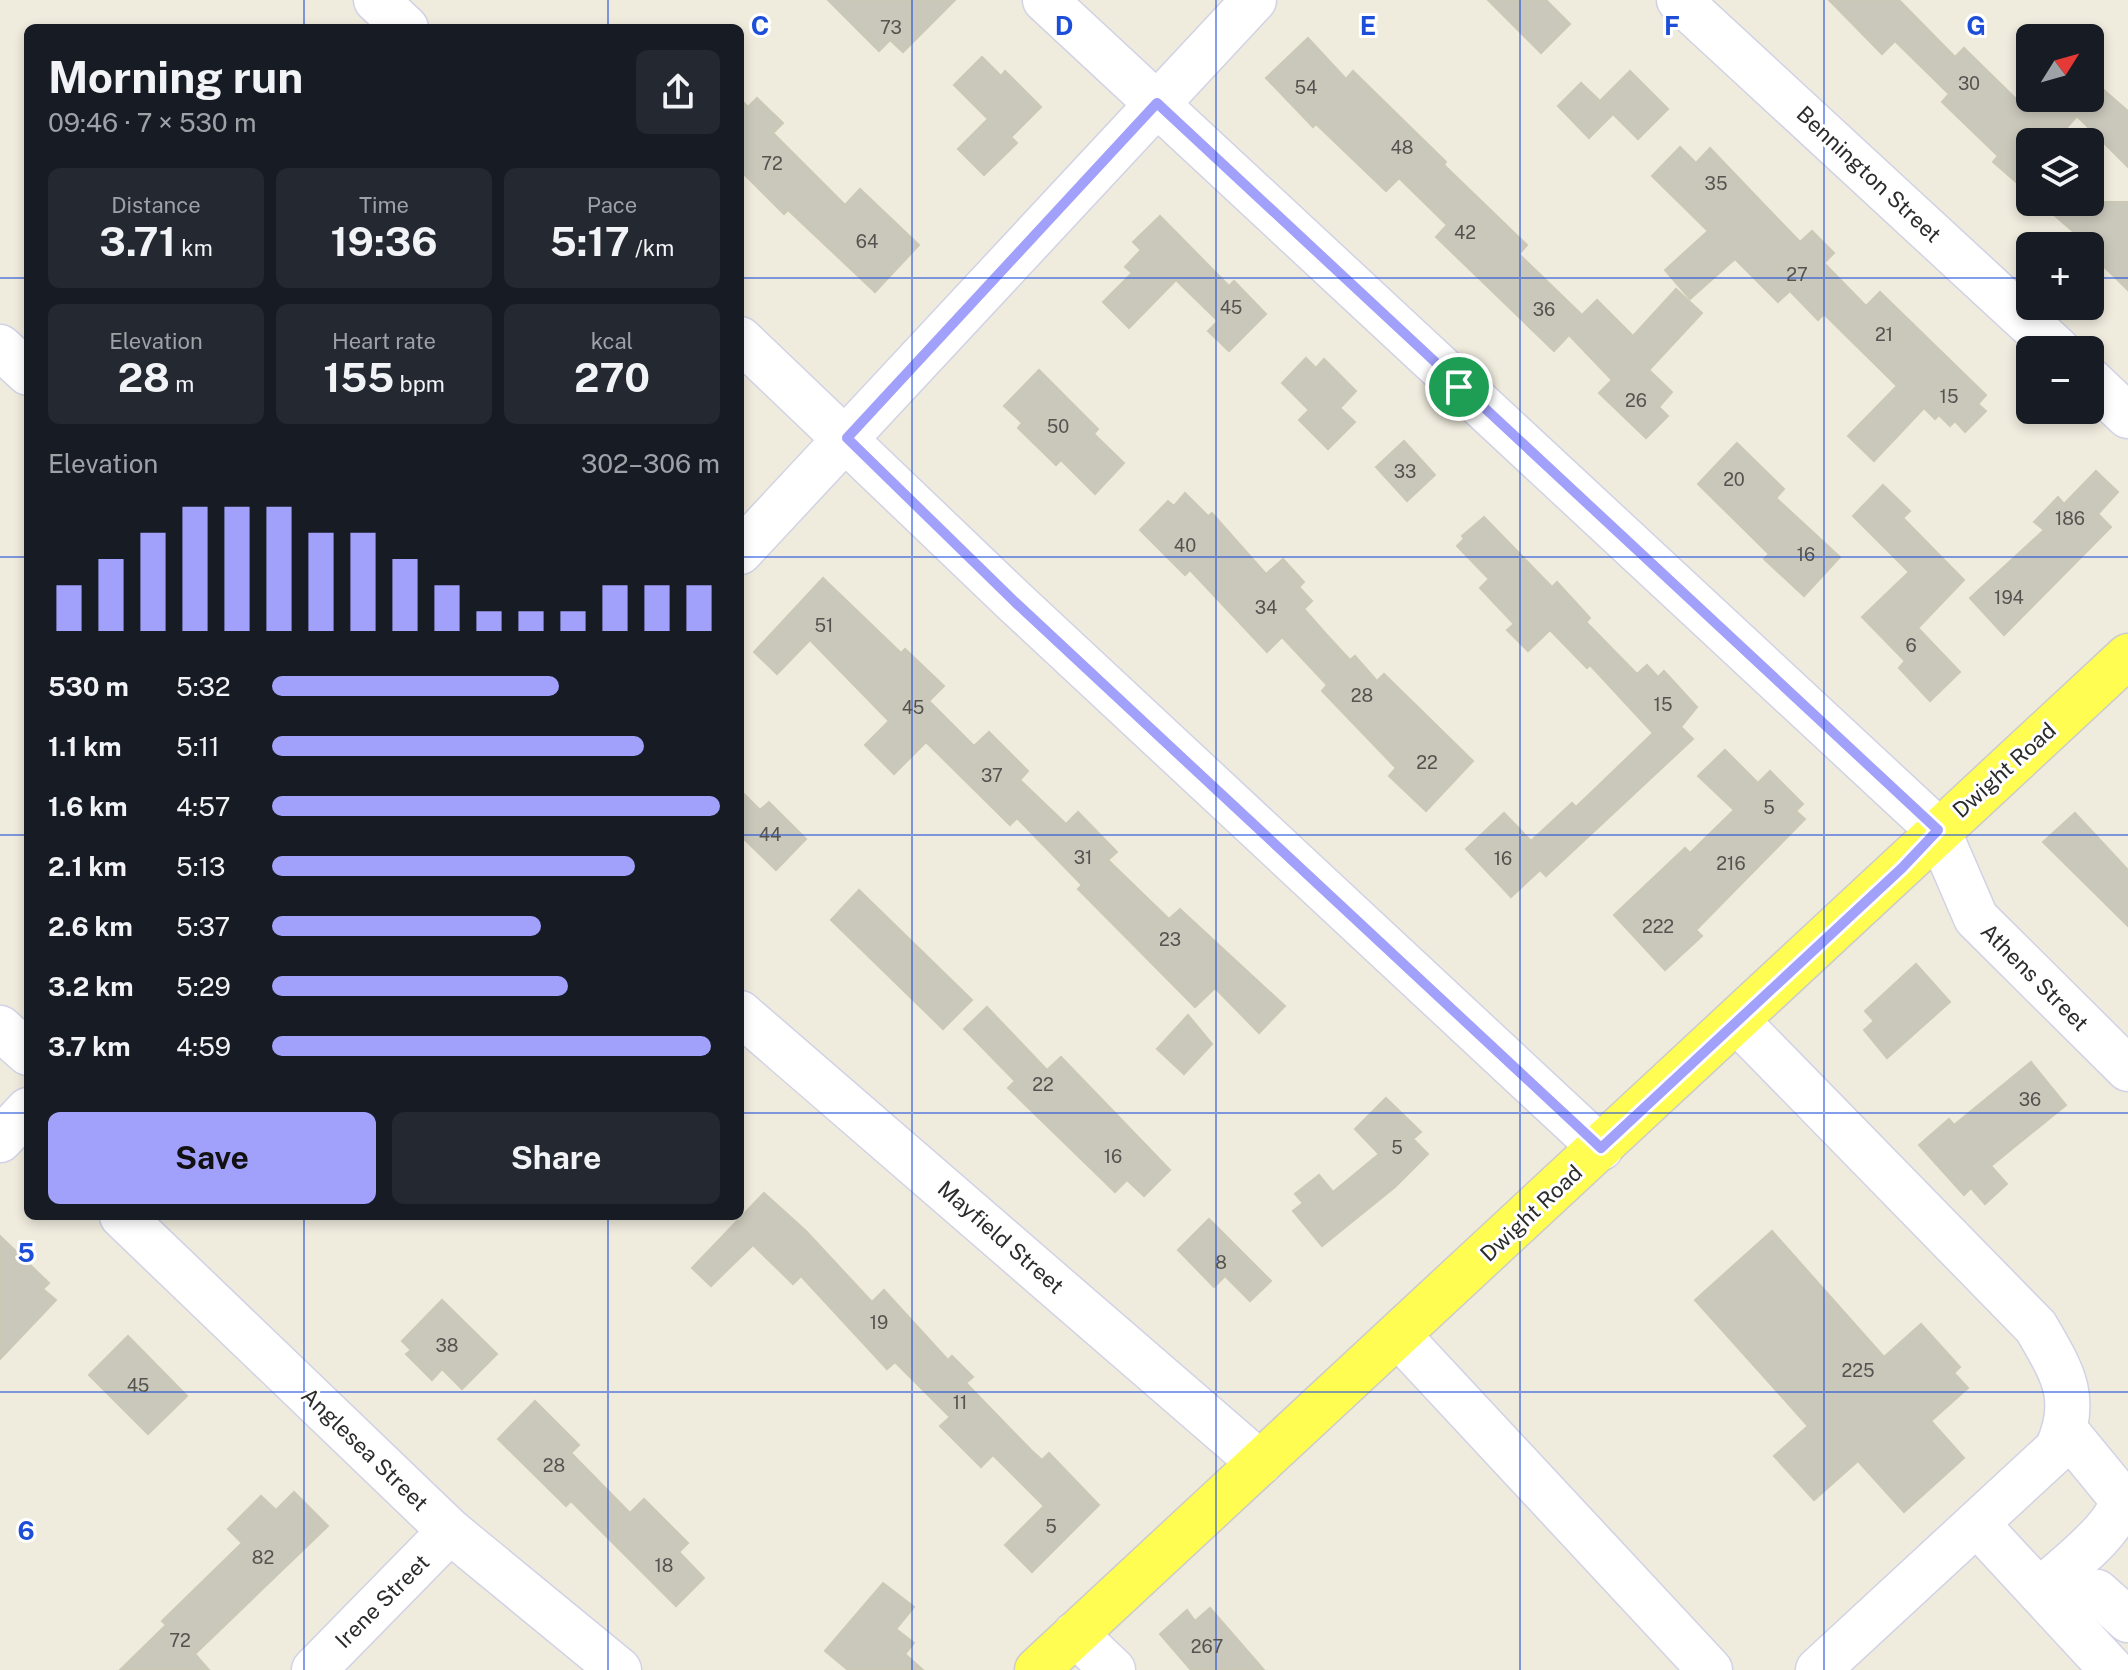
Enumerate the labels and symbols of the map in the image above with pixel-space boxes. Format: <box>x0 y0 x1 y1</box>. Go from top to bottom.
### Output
text: C <box>751 10 769 41</box>
text: D <box>1055 10 1073 41</box>
text: E <box>1360 10 1376 41</box>
text: F <box>1664 10 1680 41</box>
text: G <box>1966 10 1986 41</box>
house number: 73 <box>880 17 902 38</box>
north arrow <box>2016 24 2104 112</box>
house number: 30 <box>1958 73 1980 94</box>
house number: 54 <box>1295 77 1317 98</box>
street label: Bennington Street <box>1791 100 1947 248</box>
house number: 48 <box>1391 137 1413 158</box>
house number: 72 <box>761 153 783 174</box>
house number: 35 <box>1705 173 1727 194</box>
house number: 42 <box>1454 222 1476 243</box>
house number: 64 <box>856 231 878 252</box>
house number: 27 <box>1786 264 1808 285</box>
house number: 45 <box>1220 297 1242 318</box>
house number: 36 <box>1533 299 1555 320</box>
house number: 21 <box>1875 324 1893 345</box>
pin <box>1425 353 1493 421</box>
house number: 15 <box>1940 386 1958 407</box>
house number: 26 <box>1625 390 1647 411</box>
house number: 50 <box>1047 416 1069 437</box>
house number: 33 <box>1394 461 1416 482</box>
house number: 20 <box>1723 469 1745 490</box>
house number: 186 <box>2055 508 2085 529</box>
house number: 40 <box>1174 535 1196 556</box>
house number: 16 <box>1797 544 1815 565</box>
house number: 194 <box>1994 587 2024 608</box>
house number: 34 <box>1255 597 1277 618</box>
house number: 51 <box>815 615 833 636</box>
house number: 6 <box>1905 635 1917 656</box>
house number: 28 <box>1351 685 1373 706</box>
house number: 15 <box>1654 694 1672 715</box>
house number: 45 <box>902 697 924 718</box>
street label: Dwight Road <box>1947 717 2061 823</box>
house number: 22 <box>1416 752 1438 773</box>
house number: 37 <box>981 765 1003 786</box>
house number: 5 <box>1763 797 1775 818</box>
house number: 44 <box>759 824 781 845</box>
house number: 31 <box>1074 847 1092 868</box>
house number: 16 <box>1494 848 1512 869</box>
house number: 216 <box>1716 853 1746 874</box>
house number: 222 <box>1642 916 1674 937</box>
street label: Athens Street <box>1976 918 2094 1036</box>
house number: 23 <box>1159 929 1181 950</box>
house number: 22 <box>1032 1074 1054 1095</box>
house number: 36 <box>2019 1089 2041 1110</box>
house number: 5 <box>1391 1137 1403 1158</box>
house number: 16 <box>1104 1146 1122 1167</box>
street label: Dwight Road <box>1475 1159 1587 1267</box>
street label: Mayfield Street <box>933 1175 1069 1299</box>
text: 5 <box>17 1237 35 1268</box>
house number: 8 <box>1215 1252 1227 1273</box>
house number: 19 <box>870 1312 888 1333</box>
house number: 38 <box>436 1335 458 1356</box>
house number: 225 <box>1842 1360 1875 1381</box>
house number: 45 <box>127 1375 149 1396</box>
street label: Anglesea Street <box>296 1382 434 1516</box>
house number: 11 <box>953 1392 967 1413</box>
house number: 28 <box>543 1455 565 1476</box>
text: 6 <box>17 1515 35 1546</box>
house number: 5 <box>1045 1516 1057 1537</box>
house number: 82 <box>252 1547 274 1568</box>
street label: Irene Street <box>330 1549 434 1653</box>
house number: 18 <box>655 1555 673 1576</box>
house number: 72 <box>169 1630 191 1651</box>
house number: 267 <box>1191 1636 1223 1657</box>

